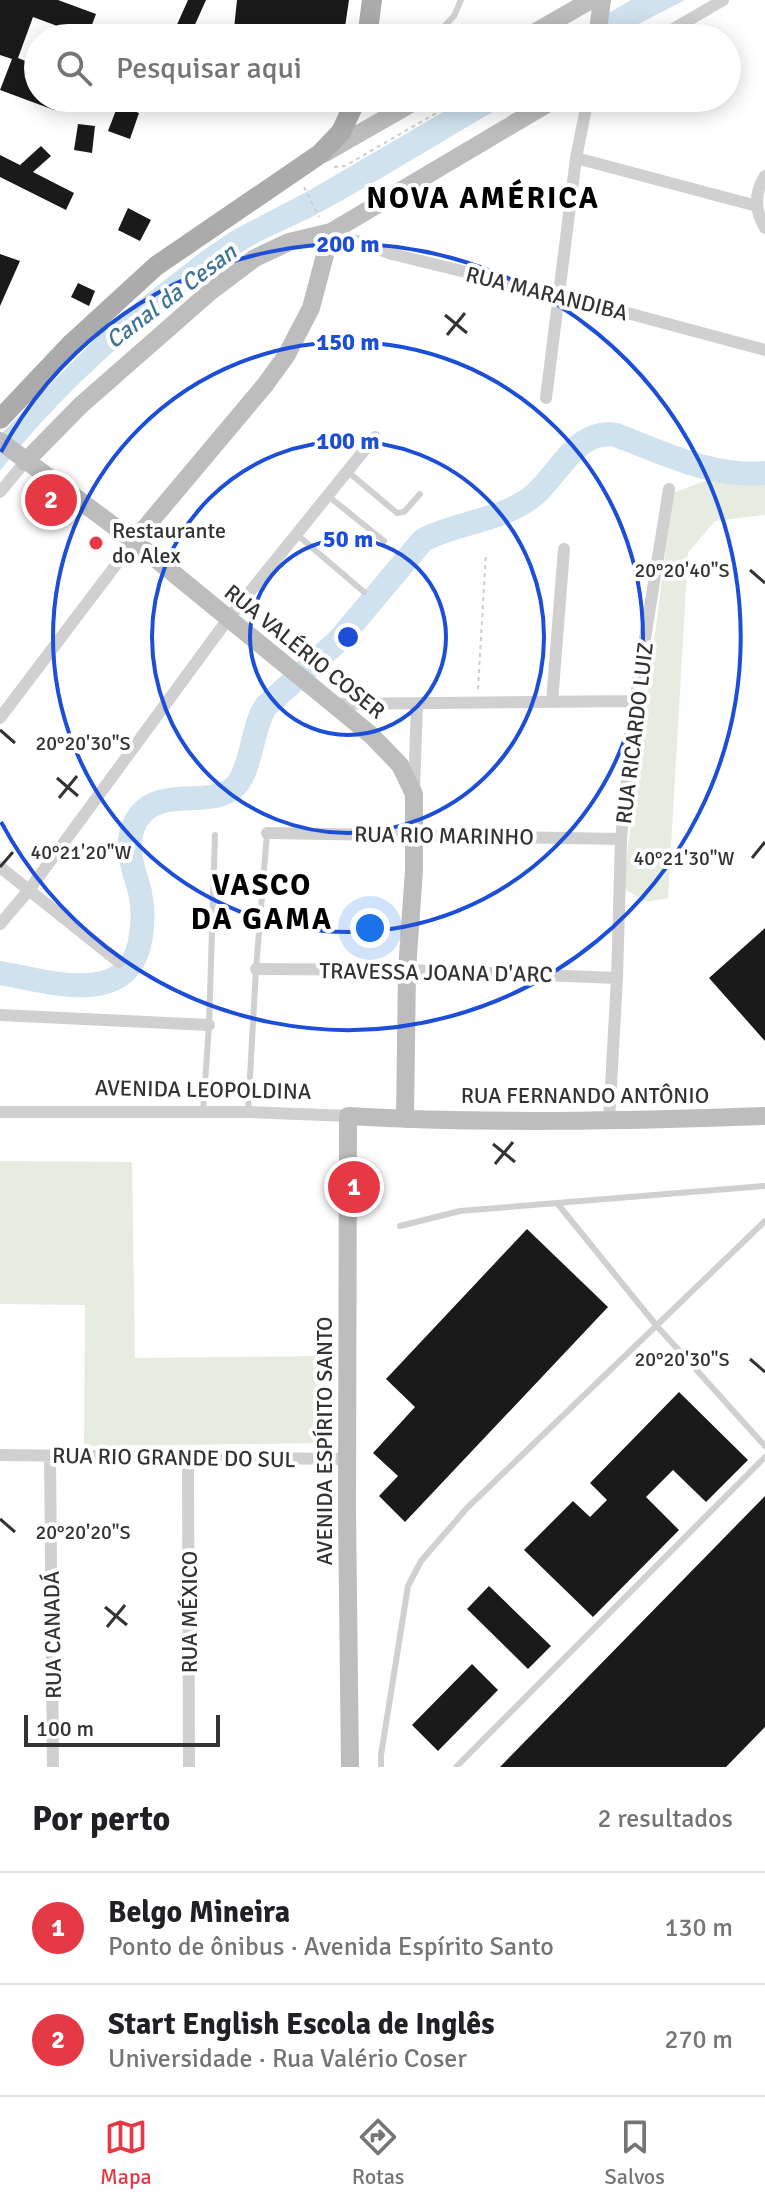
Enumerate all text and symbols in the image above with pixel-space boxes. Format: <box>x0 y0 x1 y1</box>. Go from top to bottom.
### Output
search box <box>24 24 741 112</box>
icon: search <box>52 46 96 90</box>
text: Pesquisar aqui <box>116 50 302 87</box>
district label: NOVA AMÉRICA <box>366 179 600 217</box>
text: 200 m <box>316 229 380 259</box>
water label: Canal da Cesan <box>100 236 243 355</box>
street label: RUA MARANDIBA <box>463 260 631 327</box>
text: 150 m <box>316 327 380 357</box>
text: 100 m <box>316 426 380 456</box>
pin: 2 <box>25 470 77 530</box>
place label: Restaurante do Alex <box>112 517 226 569</box>
text: 50 m <box>323 524 373 554</box>
marker: Restaurante do Alex <box>87 534 105 552</box>
text: 20°20'40"S <box>634 558 730 583</box>
street label: RUA VALÉRIO COSER <box>219 578 390 724</box>
centre of rings <box>334 623 362 651</box>
street label: RUA RICARDO LUIZ <box>610 641 659 826</box>
text: 20°20'30"S <box>35 731 131 756</box>
street label: RUA RIO MARINHO <box>354 820 534 851</box>
text: 40°21'20"W <box>30 840 132 865</box>
text: 40°21'30"W <box>633 846 735 871</box>
district label: VASCO DA GAMA <box>191 867 333 938</box>
your location <box>350 908 390 948</box>
street label: TRAVESSA JOANA D'ARC <box>319 957 553 988</box>
street label: AVENIDA LEOPOLDINA <box>95 1074 312 1105</box>
street label: RUA FERNANDO ANTÔNIO <box>461 1082 709 1109</box>
pin: 1 <box>328 1157 380 1217</box>
street label: AVENIDA ESPÍRITO SANTO <box>311 1316 338 1566</box>
text: 20°20'30"S <box>634 1347 730 1372</box>
street label: RUA RIO GRANDE DO SUL <box>52 1442 296 1473</box>
text: 20°20'20"S <box>35 1520 131 1545</box>
street label: RUA MÉXICO <box>176 1551 203 1673</box>
street label: RUA CANADÁ <box>38 1570 67 1699</box>
scale bar <box>24 1711 220 1747</box>
text: 100 m <box>36 1715 94 1742</box>
text: Por perto <box>32 1798 170 1840</box>
text: 2 resultados <box>597 1803 733 1835</box>
text: Belgo Mineira <box>108 1894 290 1931</box>
text: 1 <box>51 1912 65 1944</box>
text: 130 m <box>664 1912 733 1944</box>
text: Ponto de ônibus · Avenida Espírito Santo <box>108 1931 554 1963</box>
text: Start English Escola de Inglês <box>108 2006 495 2043</box>
text: 2 <box>51 2024 65 2056</box>
text: 270 m <box>664 2024 733 2056</box>
text: Universidade · Rua Valério Coser <box>108 2043 467 2075</box>
tab: Mapa <box>100 2115 152 2190</box>
tab: Rotas <box>352 2115 404 2190</box>
tab: Salvos <box>605 2115 665 2190</box>

